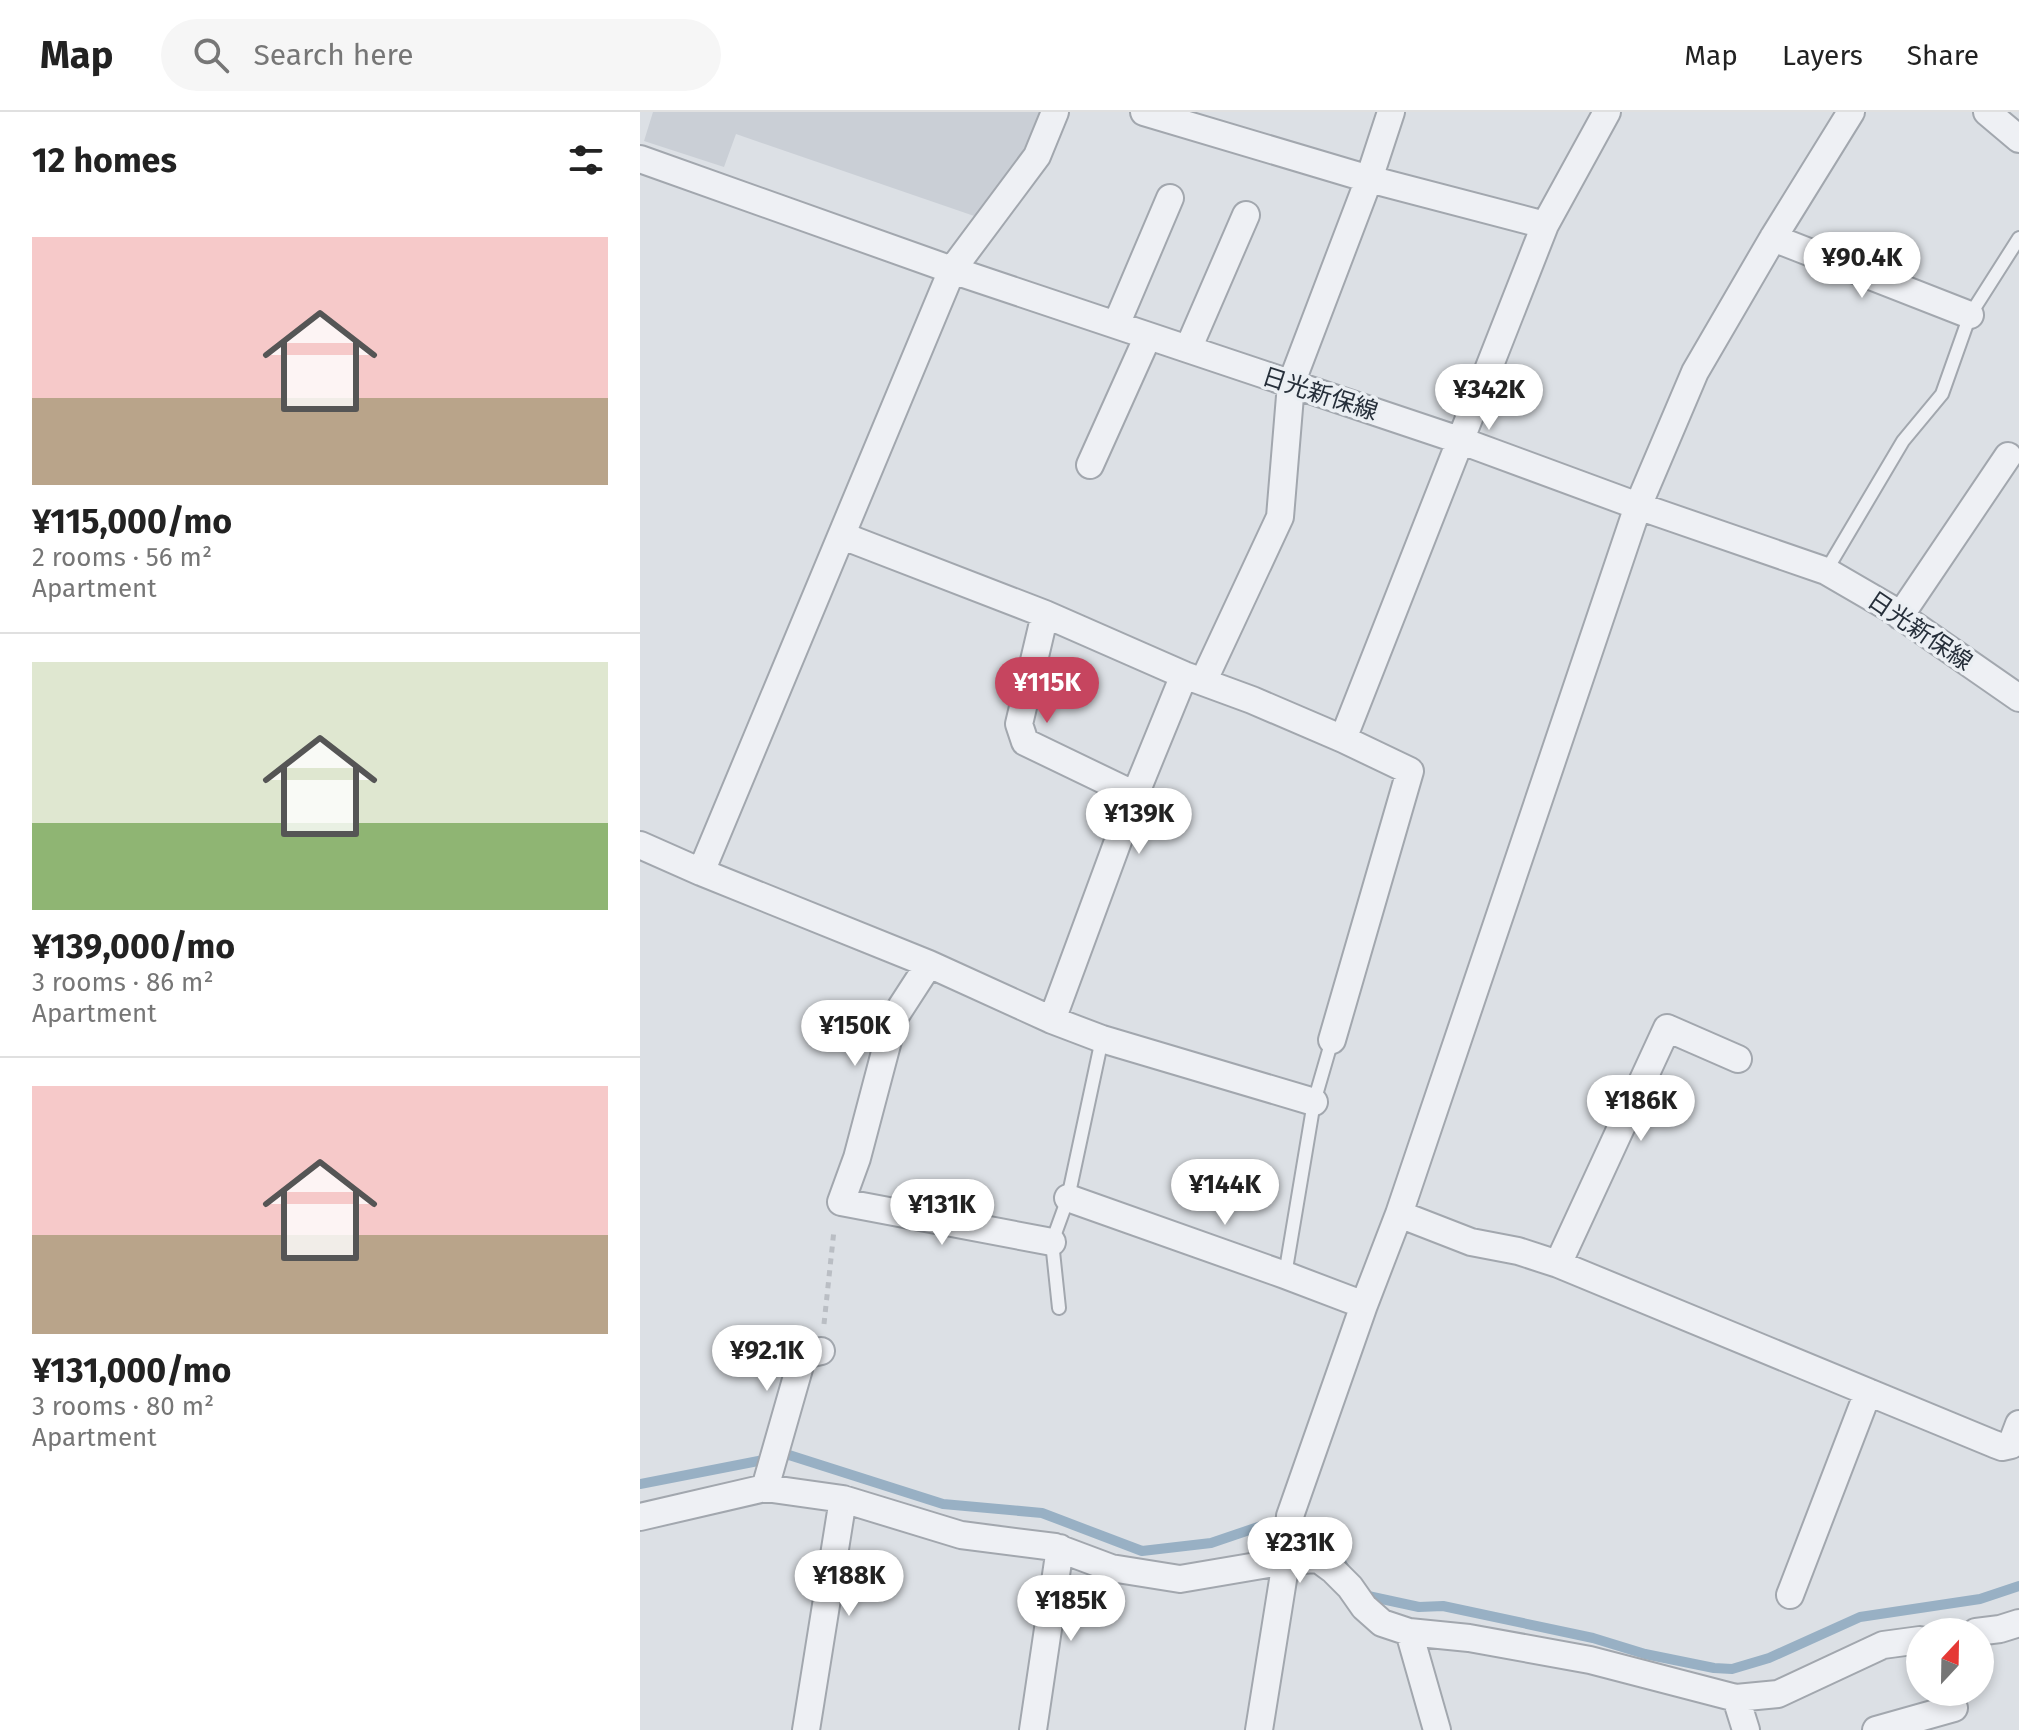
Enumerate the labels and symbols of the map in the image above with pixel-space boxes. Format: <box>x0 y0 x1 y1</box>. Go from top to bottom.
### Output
pin: ¥90.4K <box>1797 232 1927 300</box>
street label: 日光新保線 <box>1259 362 1381 426</box>
pin: ¥342K <box>1433 364 1545 432</box>
street label: 日光新保線 <box>1862 586 1978 676</box>
pin: ¥115K <box>991 657 1103 725</box>
pin: ¥139K <box>1083 788 1195 856</box>
pin: ¥150K <box>799 1000 911 1068</box>
pin: ¥186K <box>1585 1075 1697 1143</box>
pin: ¥144K <box>1169 1159 1281 1227</box>
pin: ¥131K <box>886 1179 998 1247</box>
pin: ¥92.1K <box>702 1325 832 1393</box>
pin: ¥231K <box>1244 1517 1356 1585</box>
pin: ¥188K <box>793 1550 905 1618</box>
pin: ¥185K <box>1015 1575 1127 1643</box>
north arrow <box>1906 1618 1994 1706</box>

